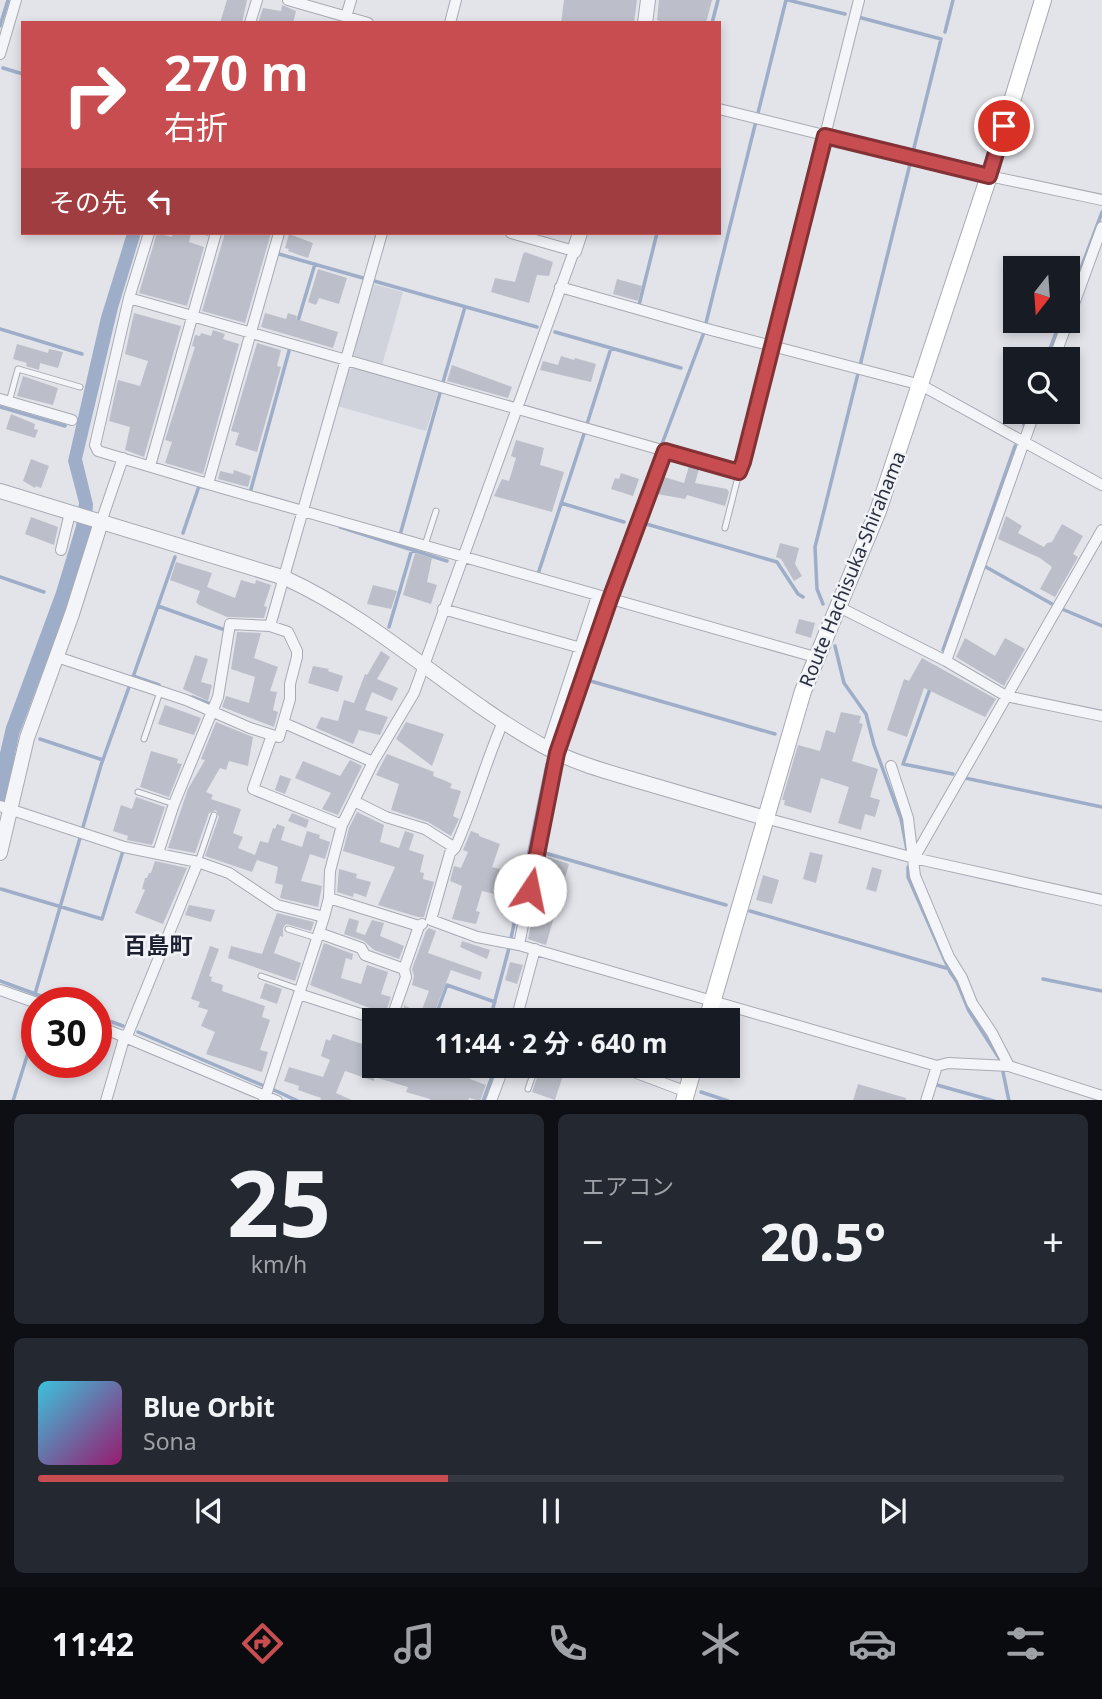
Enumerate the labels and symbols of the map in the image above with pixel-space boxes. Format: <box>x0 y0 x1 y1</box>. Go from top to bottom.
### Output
pin <box>974 96 1034 156</box>
north arrow <box>1003 256 1080 332</box>
street label: Route Hachisuka-Shirahama <box>793 447 911 691</box>
position arrow <box>493 853 567 927</box>
district label: 百島町 <box>124 929 193 961</box>
speed limit sign: 30 <box>21 987 112 1078</box>

